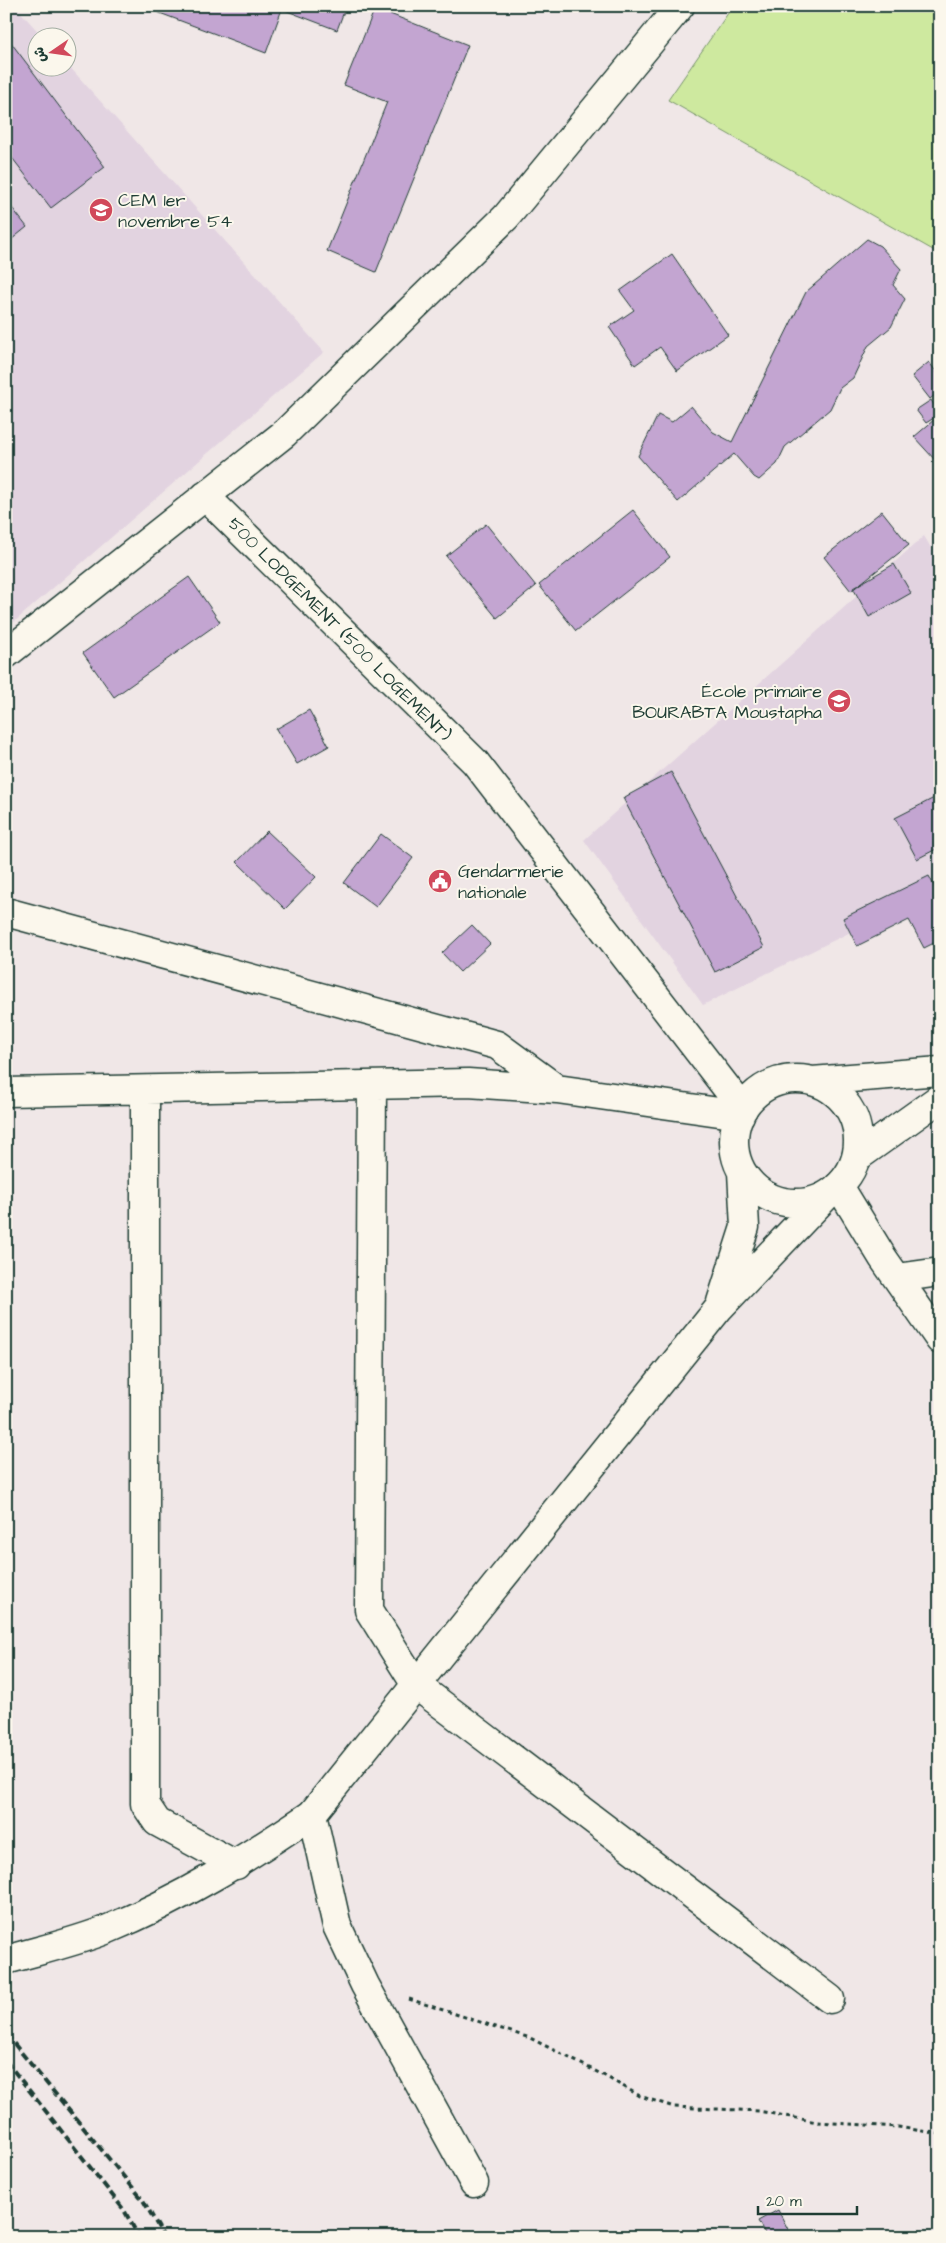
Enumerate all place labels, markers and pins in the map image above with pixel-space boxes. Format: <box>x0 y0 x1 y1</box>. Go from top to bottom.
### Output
place label: CEM 1er novembre 54 <box>118 188 232 234</box>
school or university icon: CEM 1er novembre 54 <box>88 197 114 223</box>
place label: École primaire BOURABTA Moustapha <box>632 679 822 725</box>
school or university icon: École primaire BOURABTA Moustapha <box>826 688 852 714</box>
place label: Gendarmerie nationale <box>458 859 564 905</box>
public building icon: Gendarmerie nationale <box>427 868 453 894</box>

